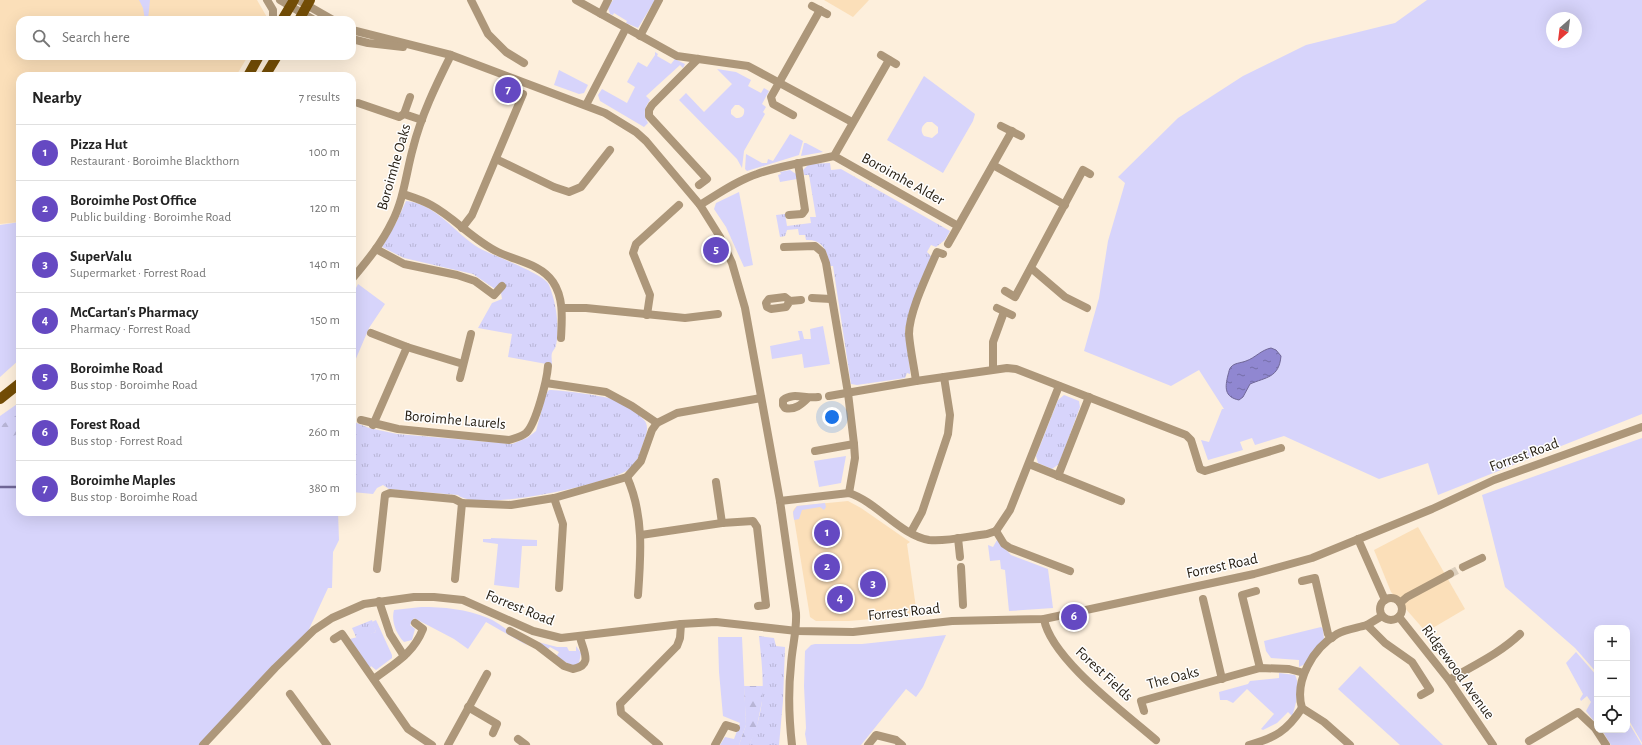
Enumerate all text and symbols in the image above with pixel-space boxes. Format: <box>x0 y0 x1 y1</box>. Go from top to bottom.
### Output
north arrow <box>1546 12 1582 48</box>
search box <box>16 16 356 60</box>
icon: search <box>30 27 52 49</box>
text: Search here <box>62 30 130 45</box>
pin: 7 <box>495 75 521 105</box>
text: Nearby <box>32 89 82 106</box>
text: 7 results <box>299 91 340 104</box>
street label: Boroimhe Oaks <box>375 122 413 212</box>
text: Pizza Hut <box>70 137 128 152</box>
text: 1 <box>43 146 47 159</box>
text: 100 m <box>309 146 340 159</box>
street label: Boroimhe Alder <box>859 150 947 208</box>
text: Restaurant · Boroimhe Blackthorn <box>70 155 240 168</box>
text: Boroimhe Post Office <box>70 193 197 208</box>
text: 2 <box>42 202 48 215</box>
text: 120 m <box>310 202 340 215</box>
text: Public building · Boroimhe Road <box>70 211 231 224</box>
pin: 5 <box>703 235 729 265</box>
text: SuperValu <box>70 249 132 264</box>
text: 3 <box>42 258 48 271</box>
text: 140 m <box>310 258 340 271</box>
text: Supermarket · Forrest Road <box>70 267 206 280</box>
text: McCartan's Pharmacy <box>70 305 198 320</box>
text: 4 <box>42 314 48 327</box>
text: 150 m <box>311 314 340 327</box>
text: Pharmacy · Forrest Road <box>70 323 191 336</box>
text: Boroimhe Road <box>70 361 163 376</box>
text: 5 <box>42 370 48 383</box>
text: 170 m <box>311 370 340 383</box>
text: Bus stop · Boroimhe Road <box>70 379 198 392</box>
your location <box>822 407 842 427</box>
street label: Boroimhe Laurels <box>404 408 506 432</box>
text: Forest Road <box>70 417 140 432</box>
text: 6 <box>42 426 48 439</box>
text: 260 m <box>309 426 340 439</box>
text: Bus stop · Forrest Road <box>70 435 182 448</box>
street label: Forrest Road <box>1487 435 1561 474</box>
text: Boroimhe Maples <box>70 473 175 488</box>
text: 7 <box>42 482 48 495</box>
text: 380 m <box>309 482 340 495</box>
text: Bus stop · Boroimhe Road <box>70 491 198 504</box>
pin: 1 <box>814 518 840 548</box>
street label: Forrest Road <box>1185 551 1259 581</box>
pin: 2 <box>814 552 840 582</box>
pin: 3 <box>860 569 886 599</box>
pin: 4 <box>827 584 853 614</box>
street label: Forrest Road <box>484 587 557 629</box>
street label: Forrest Road <box>867 601 941 623</box>
pin: 6 <box>1061 602 1087 632</box>
street label: Ridgewood Avenue <box>1419 622 1497 722</box>
map controls <box>1594 625 1630 733</box>
button: + <box>1594 625 1630 661</box>
street label: Forest Fields <box>1073 644 1135 704</box>
button: − <box>1594 661 1630 697</box>
street label: The Oaks <box>1145 664 1201 692</box>
button: locate <box>1594 697 1630 733</box>

